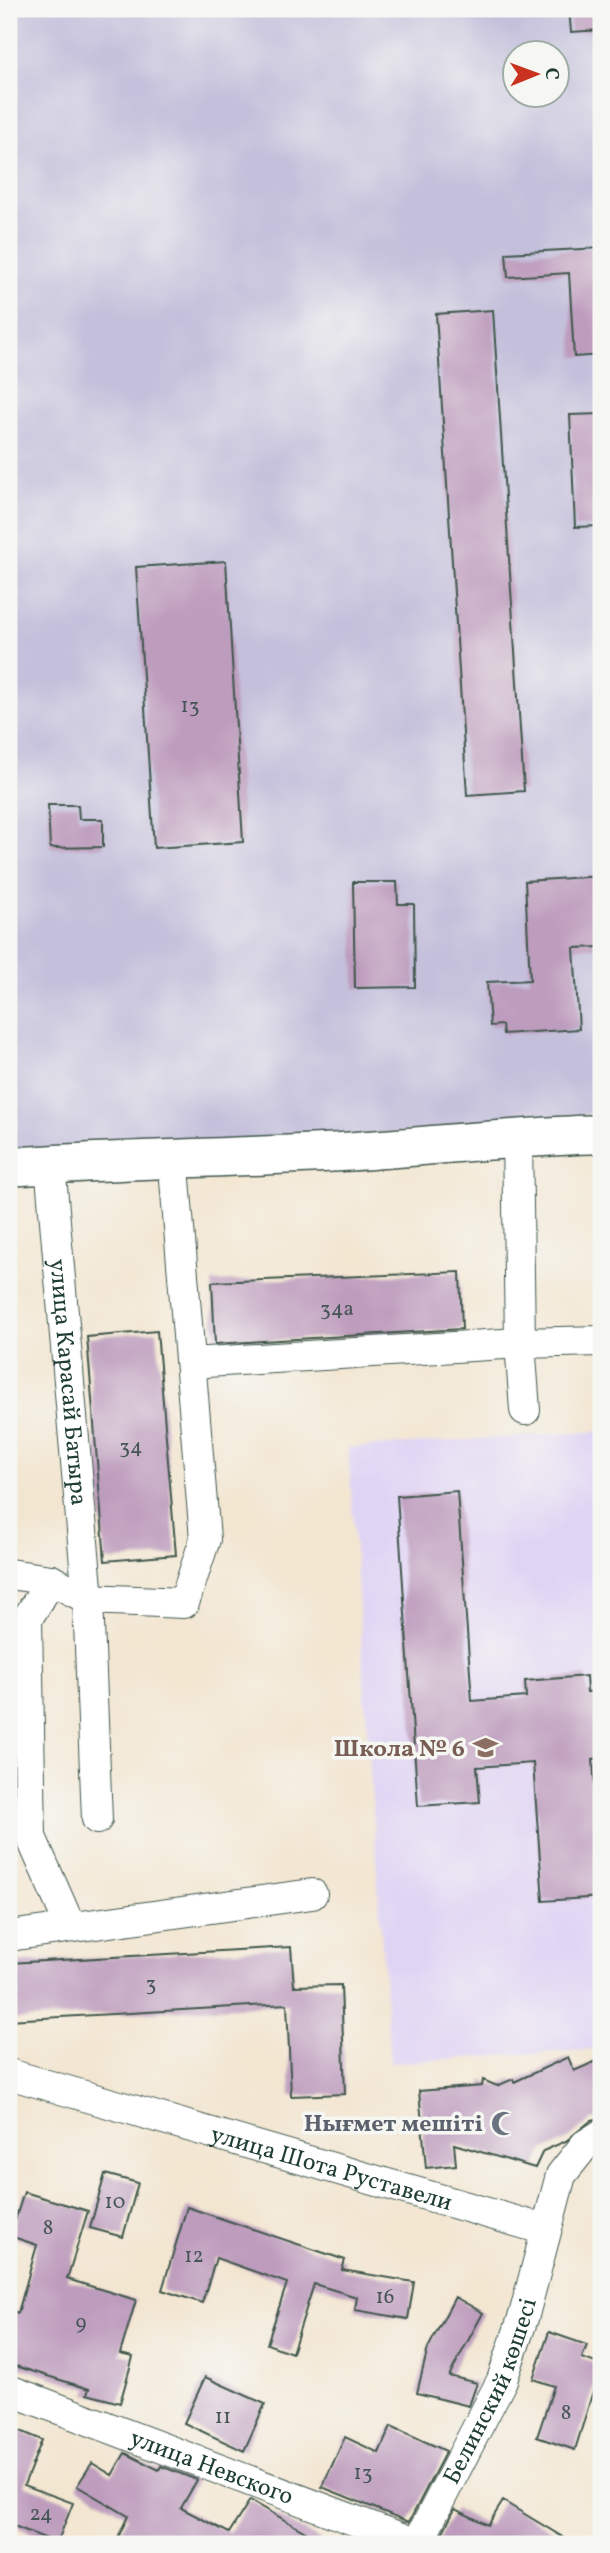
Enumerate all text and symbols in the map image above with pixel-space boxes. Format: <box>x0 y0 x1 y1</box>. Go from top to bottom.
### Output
north arrow <box>502 38 572 108</box>
text: С <box>538 67 564 80</box>
house number: 13 <box>181 692 199 721</box>
street label: улица Карасай Батыра <box>39 1258 95 1507</box>
house number: 34a <box>320 1295 354 1324</box>
house number: 34 <box>119 1433 143 1462</box>
place label: Школа № 6 <box>334 1733 465 1767</box>
school or university icon: Школа № 6 <box>471 1734 499 1762</box>
house number: 3 <box>146 1970 156 1999</box>
place label: Нығмет мешіті <box>304 2108 483 2142</box>
mosque icon: Нығмет мешіті <box>489 2109 517 2137</box>
street label: улица Шота Руставели <box>206 2118 456 2221</box>
house number: 10 <box>105 2188 125 2217</box>
house number: 8 <box>43 2214 53 2243</box>
house number: 12 <box>184 2242 204 2271</box>
house number: 16 <box>376 2283 394 2312</box>
street label: Белинский көшесi <box>436 2295 547 2491</box>
house number: 9 <box>76 2309 87 2338</box>
house number: 8 <box>561 2399 571 2428</box>
house number: 11 <box>215 2403 231 2432</box>
street label: улица Невского <box>125 2422 298 2515</box>
house number: 13 <box>354 2459 372 2488</box>
house number: 24 <box>29 2500 53 2529</box>

